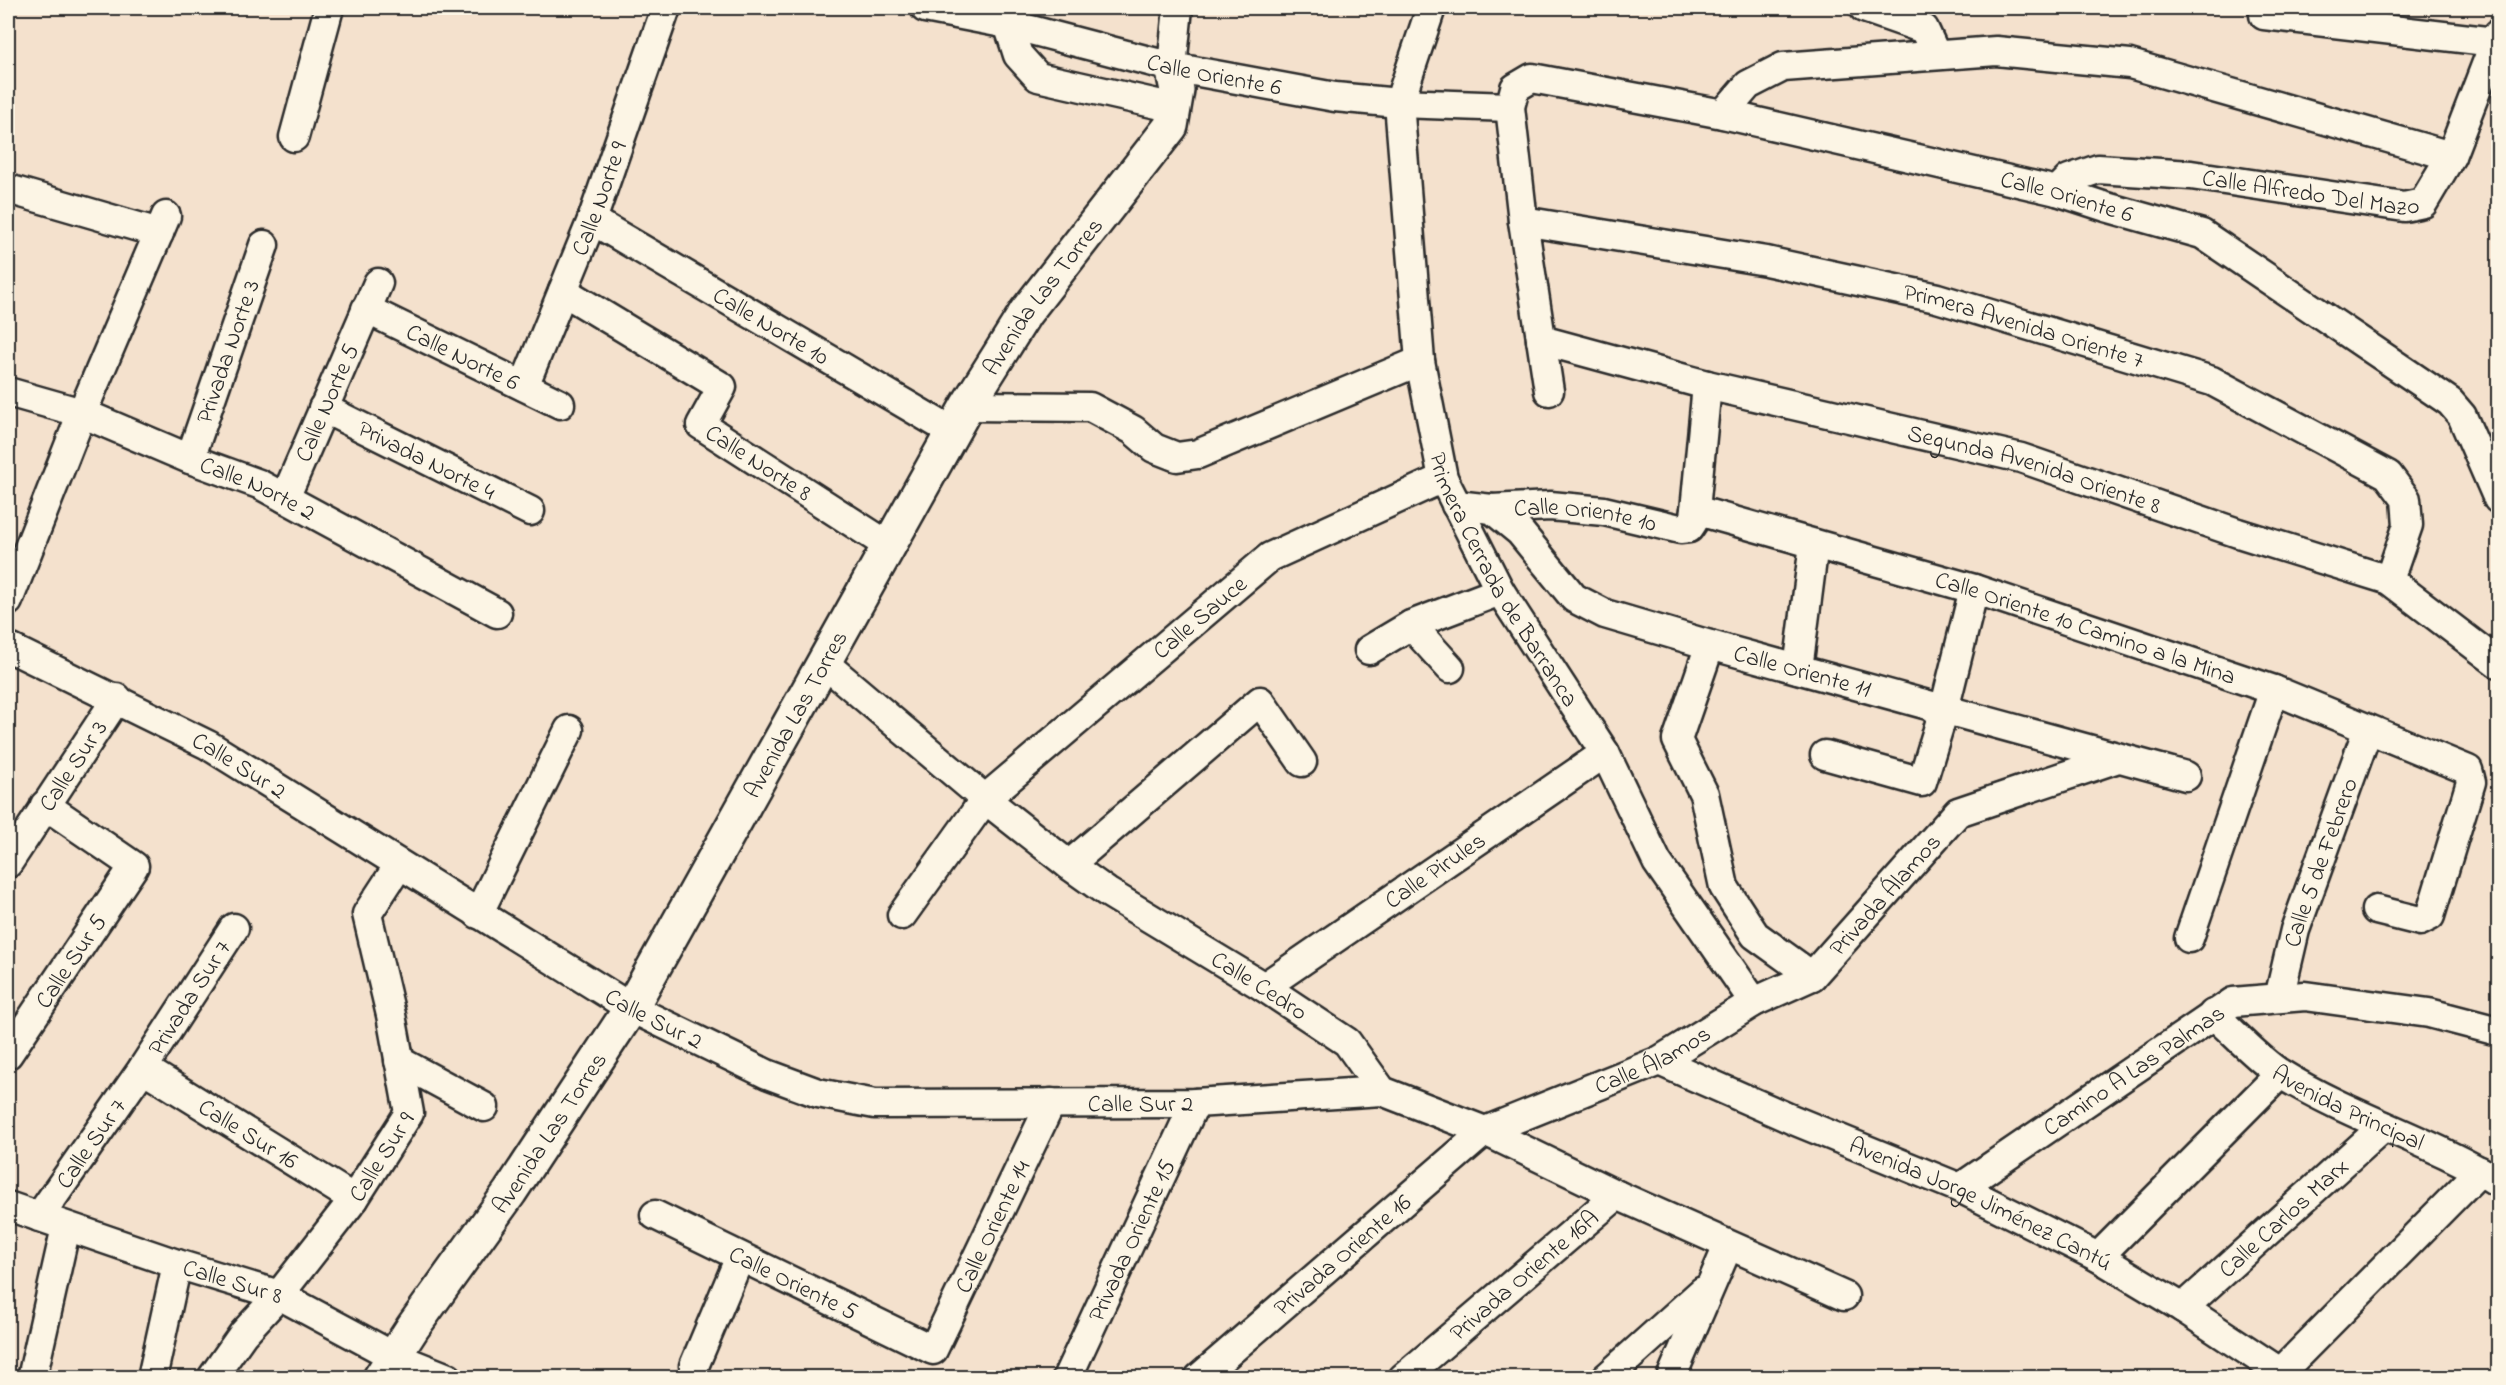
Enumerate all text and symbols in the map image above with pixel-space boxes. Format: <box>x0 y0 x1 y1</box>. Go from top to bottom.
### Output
street label: Calle Oriente 6 <box>1142 46 1285 107</box>
street label: Calle Norte 9 <box>564 137 638 262</box>
street label: Calle Alfredo Del Mazo <box>2200 162 2423 227</box>
street label: Calle Oriente 6 <box>1996 163 2137 234</box>
street label: Avenida Las Torres <box>975 211 1113 383</box>
street label: Privada Norte 3 <box>189 276 271 429</box>
street label: Primera Avenida Oriente 7 <box>1900 276 2148 379</box>
street label: Calle Norte 10 <box>705 280 835 376</box>
street label: Calle Norte 6 <box>399 316 525 402</box>
street label: Calle Norte 5 <box>288 339 370 468</box>
street label: Privada Norte 4 <box>351 413 501 511</box>
street label: Calle Norte 8 <box>697 417 818 512</box>
street label: Segunda Avenida Oriente 8 <box>1904 417 2165 525</box>
street label: Calle Norte 2 <box>194 449 321 531</box>
street label: Primera Cerrada de Barranca <box>1418 450 1586 715</box>
street label: Calle Oriente 10 <box>1513 491 1660 543</box>
street label: Calle Oriente 10 Camino a la Mina <box>1930 564 2240 696</box>
street label: Calle Sauce <box>1146 568 1256 669</box>
street label: Avenida Las Torres <box>736 625 858 805</box>
street label: Calle Oriente 11 <box>1729 637 1875 709</box>
street label: Calle Sur 3 <box>31 714 118 820</box>
street label: Calle Sur 2 <box>185 725 292 810</box>
street label: Calle 5 de Febrero <box>2277 773 2369 951</box>
street label: Calle Pirules <box>1378 825 1494 919</box>
street label: Privada Álamos <box>1822 827 1951 965</box>
street label: Calle Sur 5 <box>28 908 117 1017</box>
street label: Privada Sur 7 <box>141 934 242 1063</box>
street label: Calle Cedro <box>1203 944 1314 1031</box>
street label: Calle Sur 2 <box>597 981 708 1060</box>
street label: Camino A Las Palmas <box>2037 997 2233 1146</box>
street label: Calle Álamos <box>1590 1018 1719 1105</box>
street label: Avenida Las Torres <box>485 1046 617 1222</box>
street label: Avenida Principal <box>2264 1057 2429 1161</box>
street label: Calle Sur 2 <box>1088 1088 1193 1123</box>
street label: Calle Sur 16 <box>190 1091 304 1180</box>
street label: Calle Sur 7 <box>49 1092 137 1197</box>
street label: Calle Sur 9 <box>341 1105 425 1210</box>
street label: Avenida Jorge Jiménez Cantú <box>1843 1129 2118 1282</box>
street label: Calle Carlos Marx <box>2212 1151 2358 1288</box>
street label: Privada Oriente 15 <box>1081 1154 1186 1328</box>
street label: Calle Oriente 14 <box>948 1155 1041 1300</box>
street label: Privada Oriente 16 <box>1267 1187 1421 1326</box>
street label: Privada Oriente 16A <box>1443 1203 1608 1351</box>
street label: Calle Oriente 5 <box>722 1238 863 1331</box>
street label: Calle Sur 8 <box>178 1252 286 1315</box>

